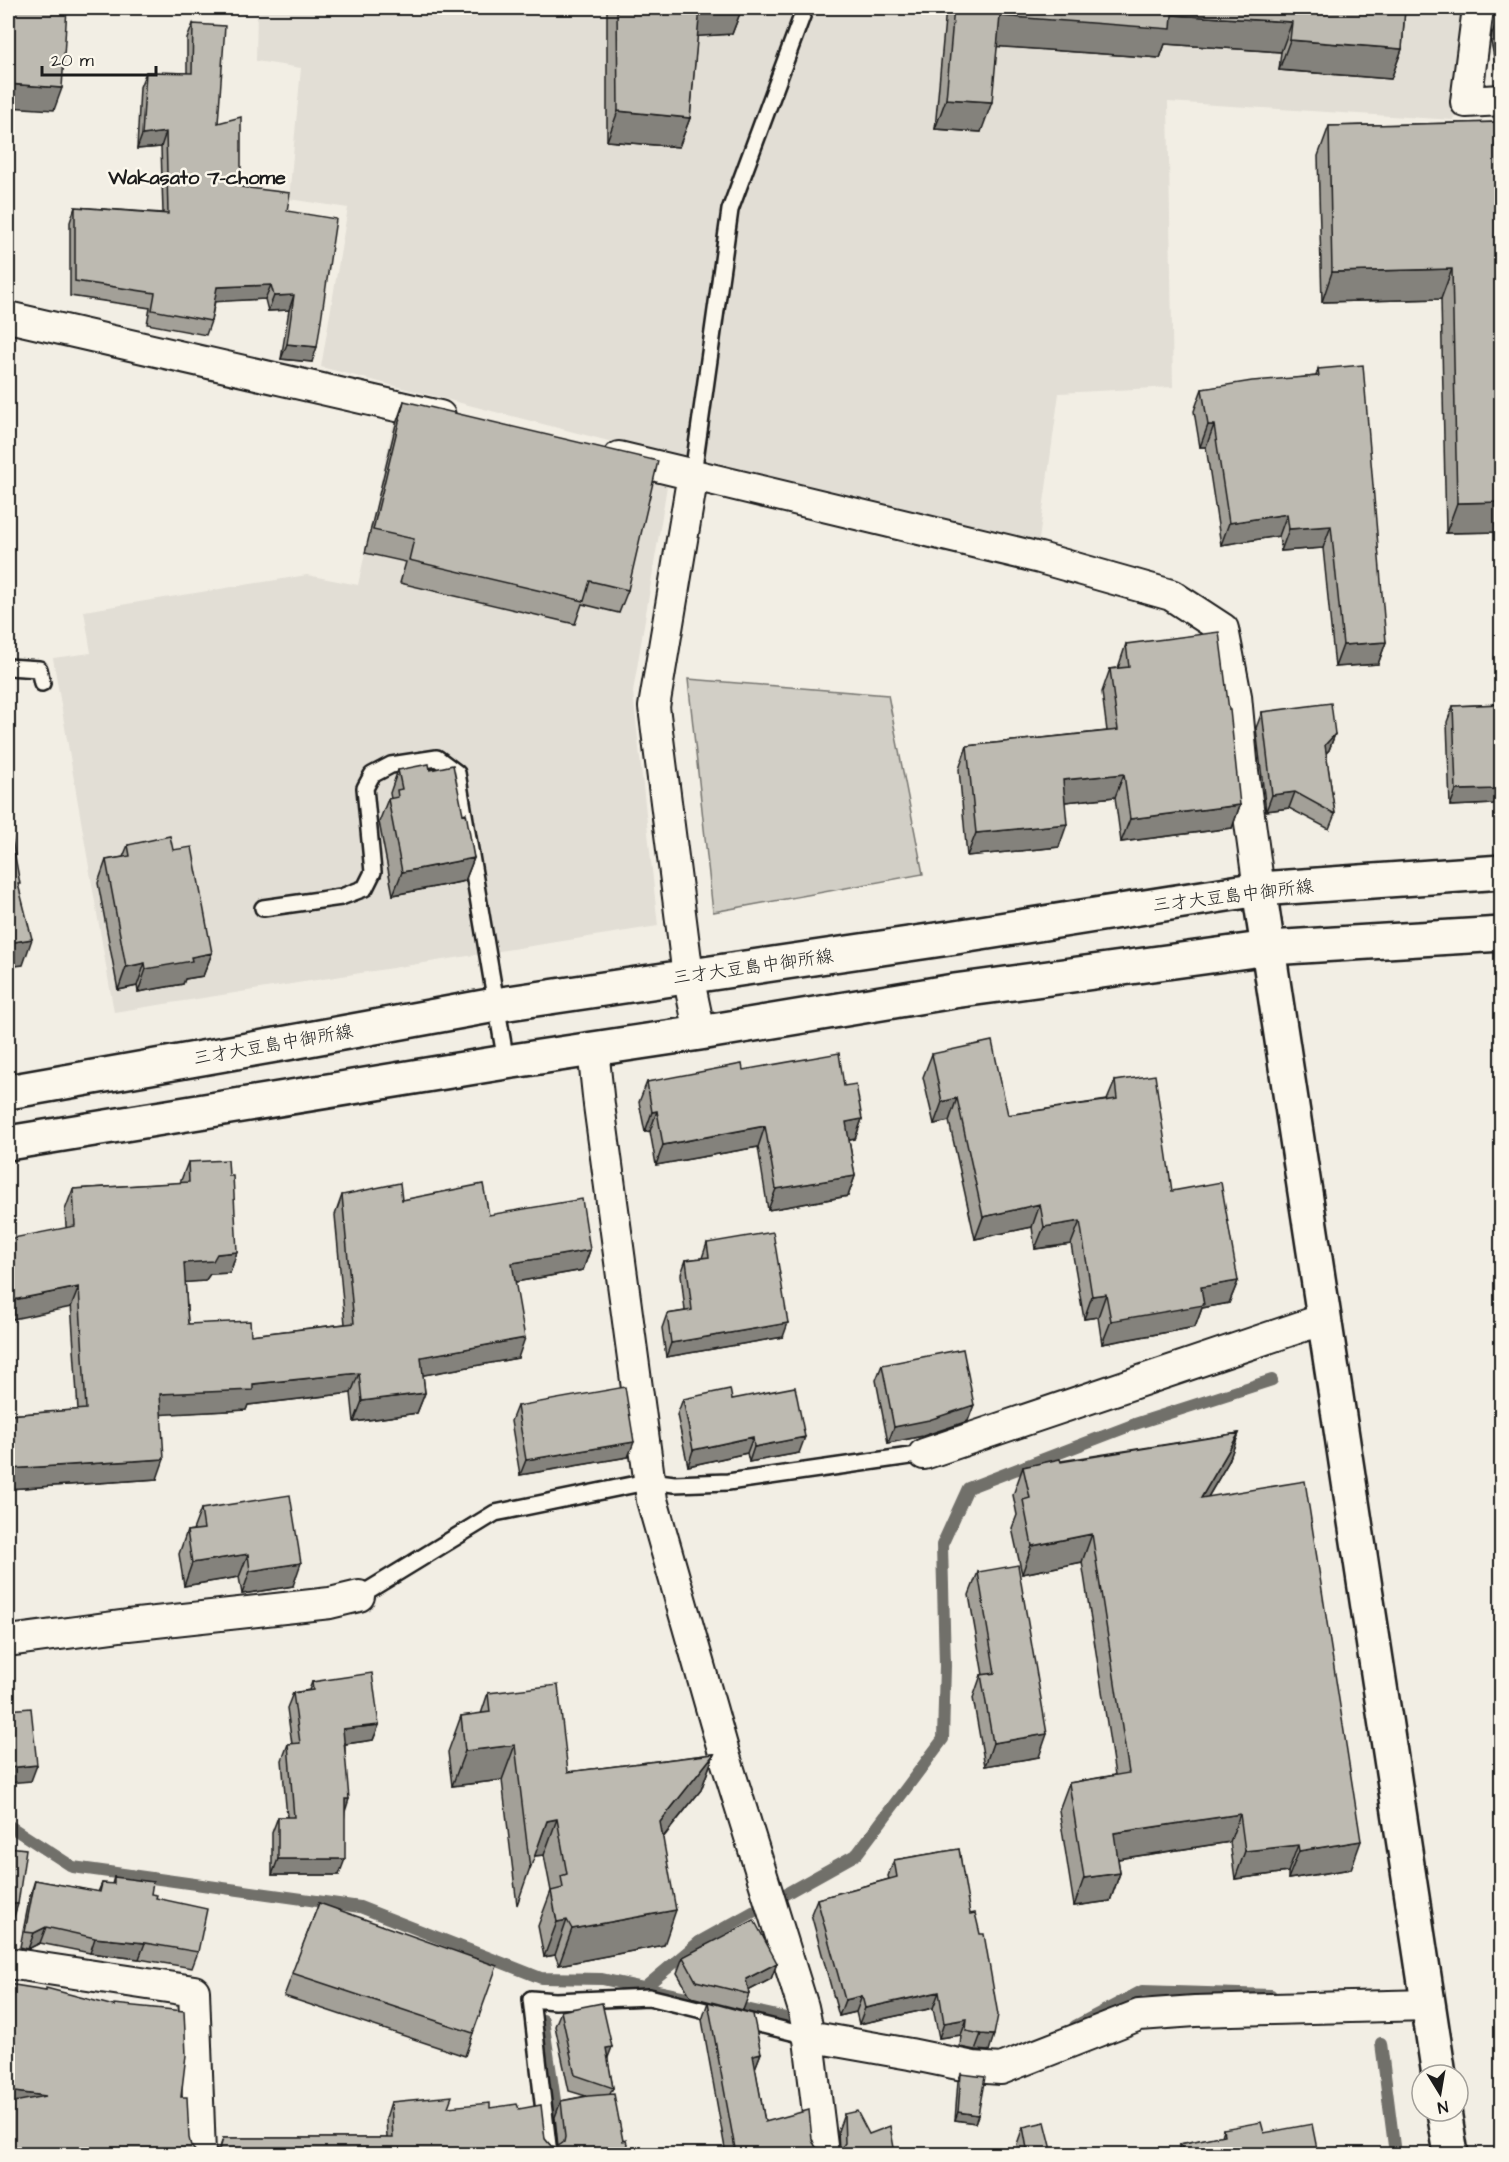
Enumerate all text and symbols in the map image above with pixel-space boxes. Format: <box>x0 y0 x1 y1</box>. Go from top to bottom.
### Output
scale bar <box>42 39 156 77</box>
text: 20 m <box>51 48 94 73</box>
district label: Wakasato 7-chome <box>107 164 286 192</box>
street label: 三才大豆島中御所線 <box>1151 874 1315 918</box>
street label: 三才大豆島中御所線 <box>671 943 835 991</box>
street label: 三才大豆島中御所線 <box>191 1019 355 1071</box>
north arrow <box>1410 2063 1470 2123</box>
text: N <box>1436 2095 1450 2118</box>

